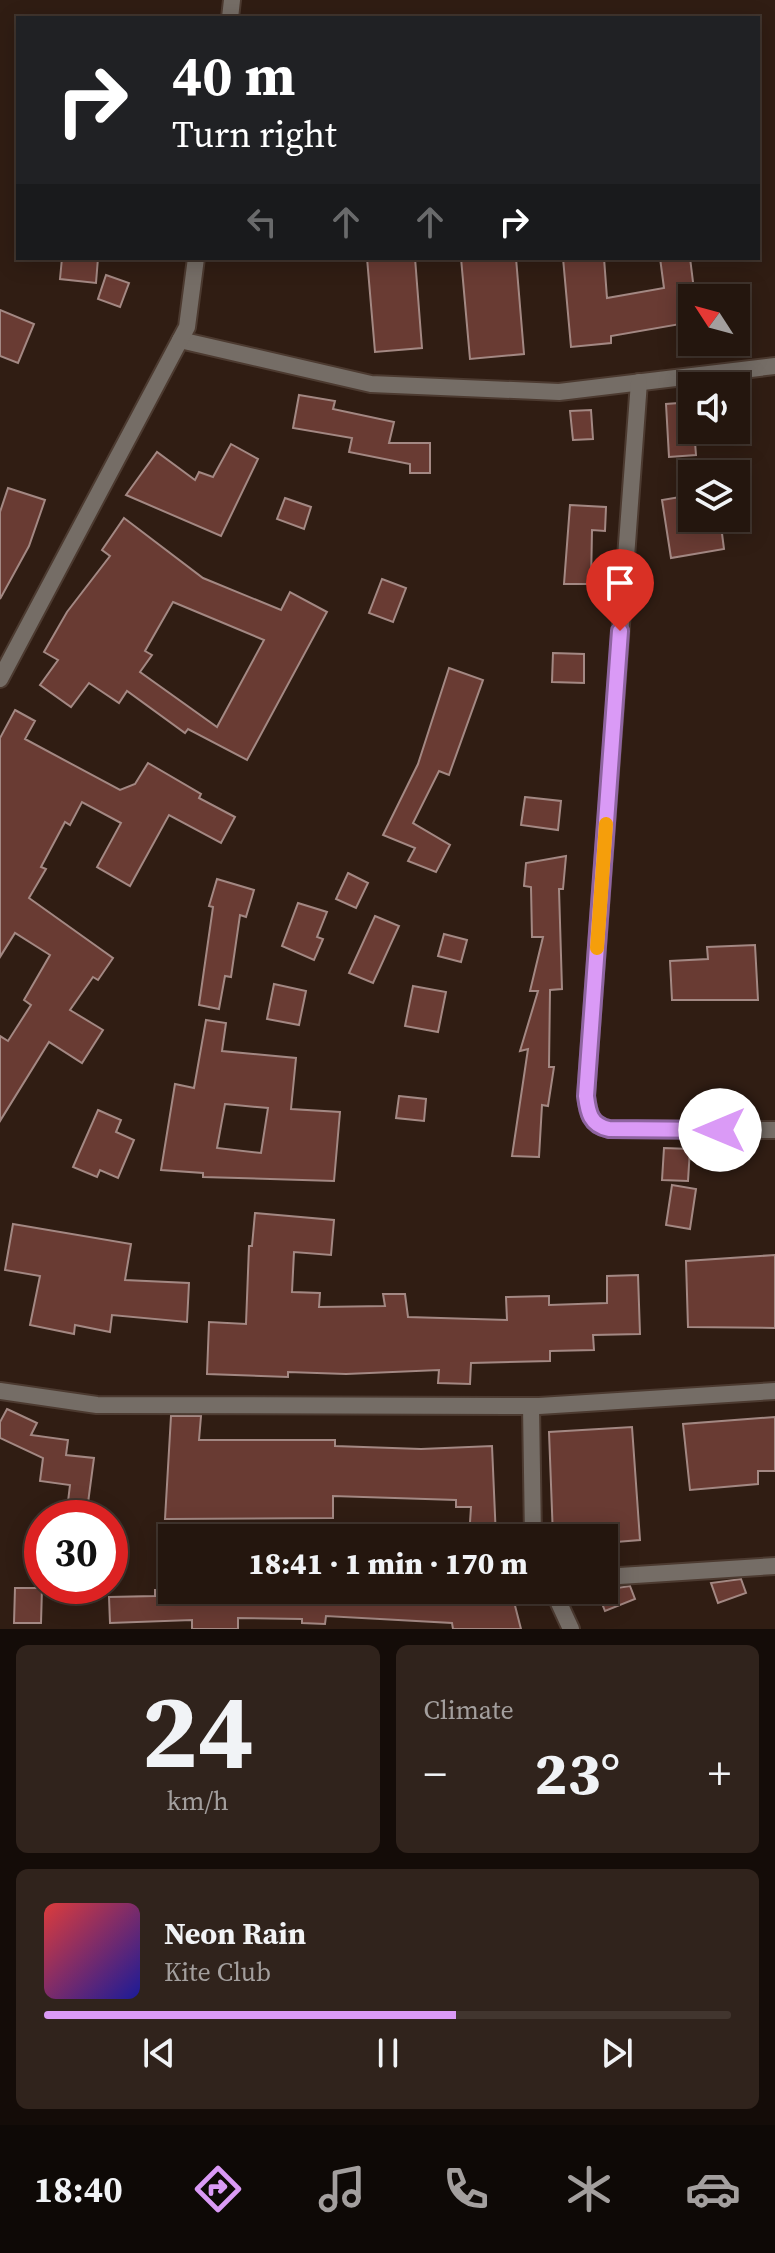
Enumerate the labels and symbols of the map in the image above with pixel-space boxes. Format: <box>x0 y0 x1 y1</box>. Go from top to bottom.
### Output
north arrow <box>678 284 750 356</box>
pin <box>586 549 654 631</box>
position arrow <box>678 1088 762 1172</box>
speed limit sign: 30 <box>24 1500 128 1604</box>

